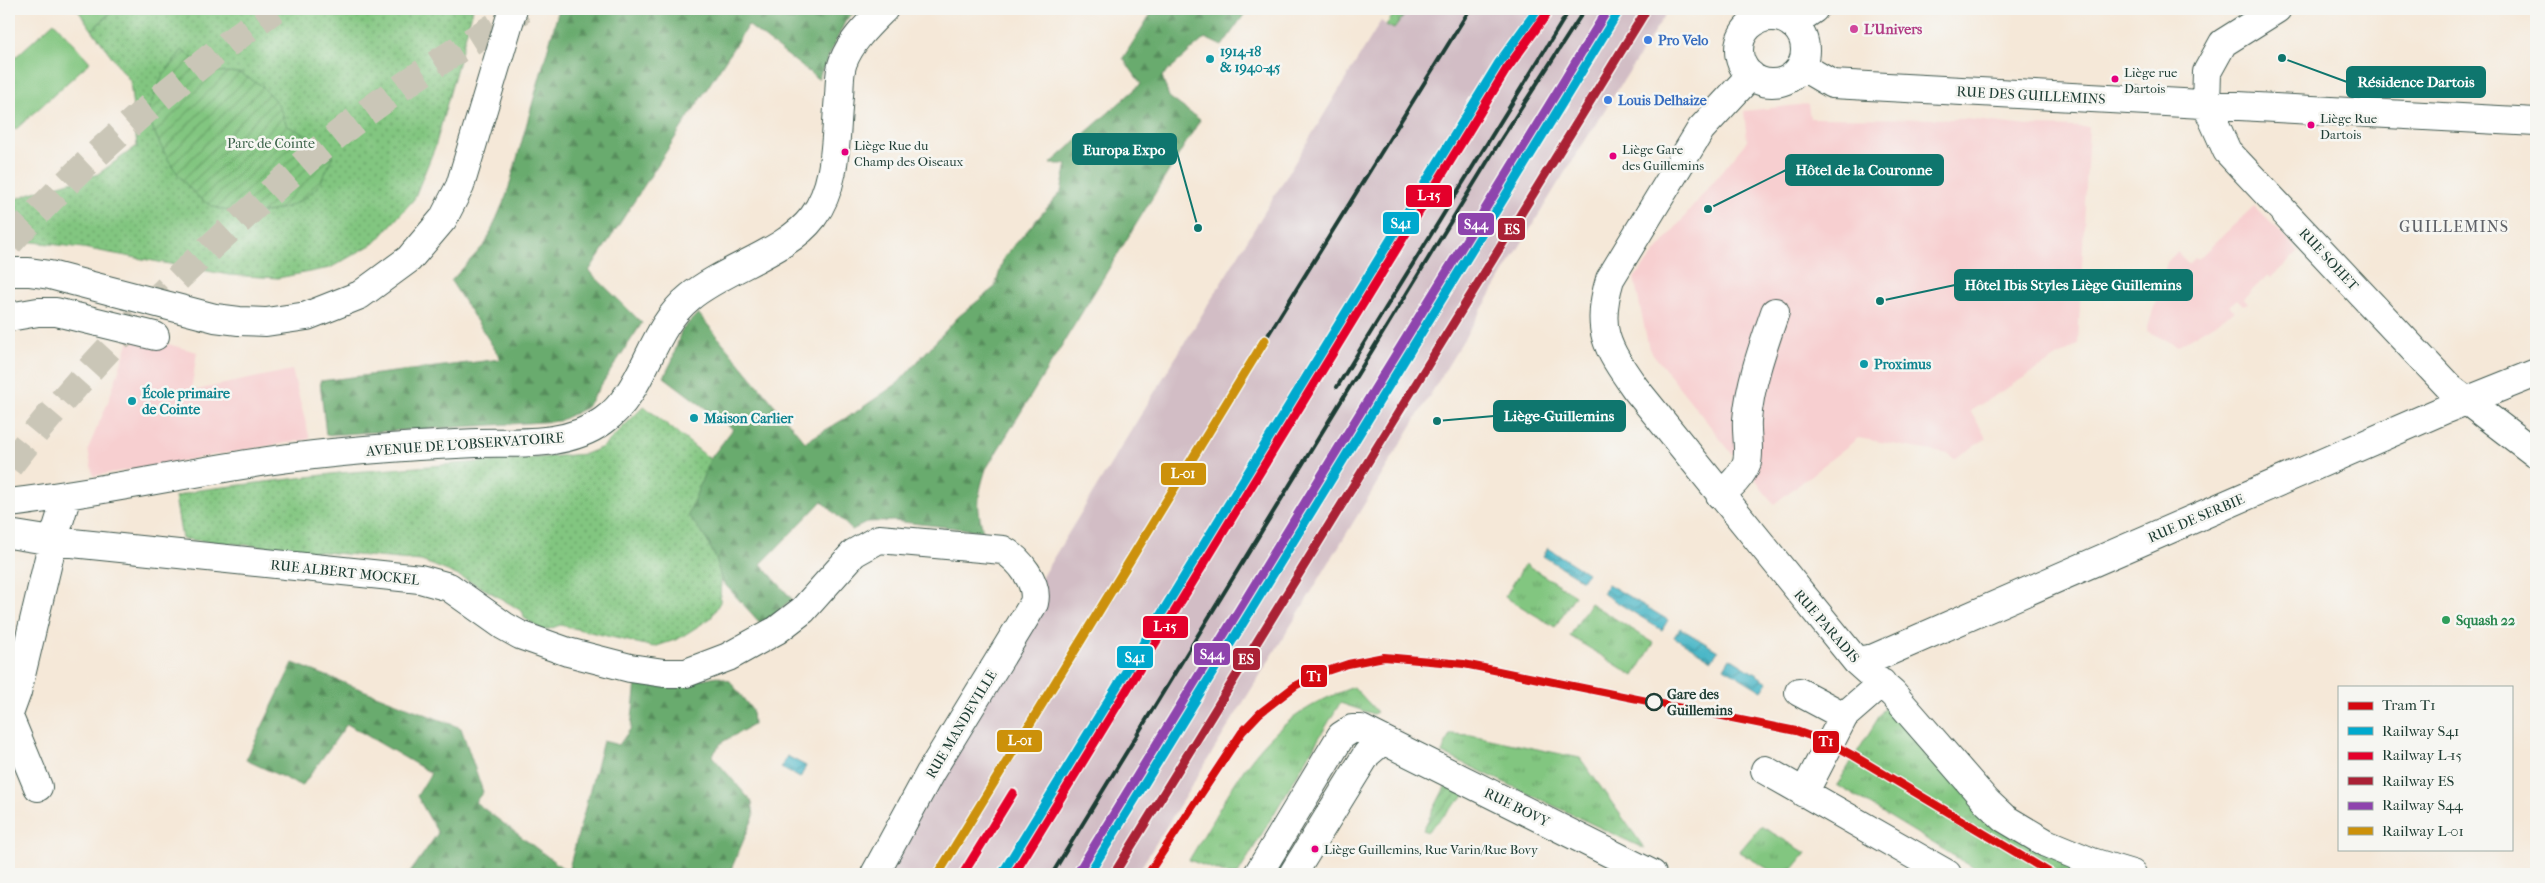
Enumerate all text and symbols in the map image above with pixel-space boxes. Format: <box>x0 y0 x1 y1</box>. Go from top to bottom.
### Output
place label: L'Univers <box>1864 21 1923 38</box>
marker: L'Univers <box>1848 23 1860 35</box>
place label: Pro Velo <box>1658 32 1708 49</box>
marker: Pro Velo <box>1642 34 1654 46</box>
place label: 1914-18 & 1940-45 <box>1220 43 1280 76</box>
marker: 1914-18 & 1940-45 <box>1204 53 1216 65</box>
place label: Liège rue Dartois <box>2124 65 2178 96</box>
callout: Résidence Dartois <box>2347 67 2485 97</box>
text: Résidence Dartois <box>2357 73 2475 91</box>
marker: Liège rue Dartois <box>2110 74 2120 84</box>
street label: RUE DES GUILLEMINS <box>1956 83 2106 108</box>
place label: Louis Delhaize <box>1618 92 1707 109</box>
marker: Louis Delhaize <box>1602 94 1614 106</box>
place label: Liège Rue Dartois <box>2320 111 2378 142</box>
marker: Liège Rue Dartois <box>2306 120 2316 130</box>
callout: Europa Expo <box>1073 134 1176 164</box>
park label: Parc de Cointe <box>227 135 315 152</box>
place label: Liège Rue du Champ des Oiseaux <box>854 138 963 169</box>
text: Europa Expo <box>1083 141 1166 159</box>
place label: Liège Gare des Guillemins <box>1622 142 1704 173</box>
marker: Liège Rue du Champ des Oiseaux <box>840 147 850 157</box>
marker: Liège Gare des Guillemins <box>1608 151 1618 161</box>
callout: Hôtel de la Couronne <box>1786 155 1943 185</box>
text: Hôtel de la Couronne <box>1795 161 1933 179</box>
line badge: L-15 <box>1405 184 1453 208</box>
text: L-15 <box>1417 187 1441 204</box>
line badge: S41 <box>1382 211 1420 235</box>
line badge: S44 <box>1457 212 1495 236</box>
text: S41 <box>1391 215 1411 232</box>
text: S44 <box>1464 216 1489 233</box>
line badge: ES <box>1497 217 1526 241</box>
district label: GUILLEMINS <box>2399 217 2509 236</box>
text: ES <box>1504 221 1520 238</box>
street label: RUE SOHET <box>2295 225 2362 295</box>
callout: Hôtel Ibis Styles Liège Guillemins <box>1955 270 2192 300</box>
text: Hôtel Ibis Styles Liège Guillemins <box>1964 276 2182 294</box>
place label: Proximus <box>1874 356 1932 373</box>
marker: Proximus <box>1858 358 1870 370</box>
place label: École primaire de Cointe <box>142 384 230 418</box>
marker: École primaire de Cointe <box>126 395 138 407</box>
callout: Liège-Guillemins <box>1494 401 1625 431</box>
text: Liège-Guillemins <box>1504 407 1615 425</box>
place label: Maison Carlier <box>703 410 794 427</box>
marker: Maison Carlier <box>688 412 700 424</box>
street label: AVENUE DE L'OBSERVATOIRE <box>365 429 565 460</box>
line badge: L-01 <box>1160 462 1207 486</box>
text: L-01 <box>1171 465 1195 482</box>
street label: RUE DE SERBIE <box>2145 490 2247 546</box>
street label: RUE ALBERT MOCKEL <box>270 556 421 589</box>
street label: RUE PARADIS <box>1790 586 1863 666</box>
place label: Squash 22 <box>2456 612 2515 629</box>
marker: Squash 22 <box>2440 614 2452 626</box>
line badge: L-15 <box>1142 615 1189 639</box>
text: L-15 <box>1153 618 1177 635</box>
line badge: S44 <box>1193 642 1231 666</box>
line badge: S41 <box>1116 645 1154 669</box>
text: S44 <box>1200 646 1225 663</box>
line badge: ES <box>1232 647 1261 671</box>
text: S41 <box>1125 649 1145 666</box>
text: ES <box>1238 651 1254 668</box>
line badge: T1 <box>1300 664 1328 688</box>
street label: RUE MANDEVILLE <box>922 667 1001 782</box>
text: T1 <box>1306 668 1321 685</box>
place label: Gare des Guillemins <box>1667 686 1733 719</box>
legend <box>2338 686 2512 850</box>
marker: Gare des Guillemins <box>1645 693 1663 711</box>
text: Tram T1 <box>2382 696 2436 714</box>
text: Railway S41 <box>2382 722 2459 740</box>
line badge: L-01 <box>996 729 1043 753</box>
line badge: T1 <box>1812 730 1840 754</box>
text: L-01 <box>1008 732 1032 749</box>
text: T1 <box>1818 733 1833 750</box>
text: Railway L-15 <box>2382 746 2462 764</box>
text: Railway ES <box>2382 772 2455 790</box>
street label: RUE BOVY <box>1481 784 1553 831</box>
text: Railway S44 <box>2382 796 2464 814</box>
text: Railway L-01 <box>2382 822 2464 840</box>
place label: Liège Guillemins, Rue Varin/Rue Bovy <box>1324 842 1539 857</box>
marker: Liège Guillemins, Rue Varin/Rue Bovy <box>1310 844 1320 854</box>

